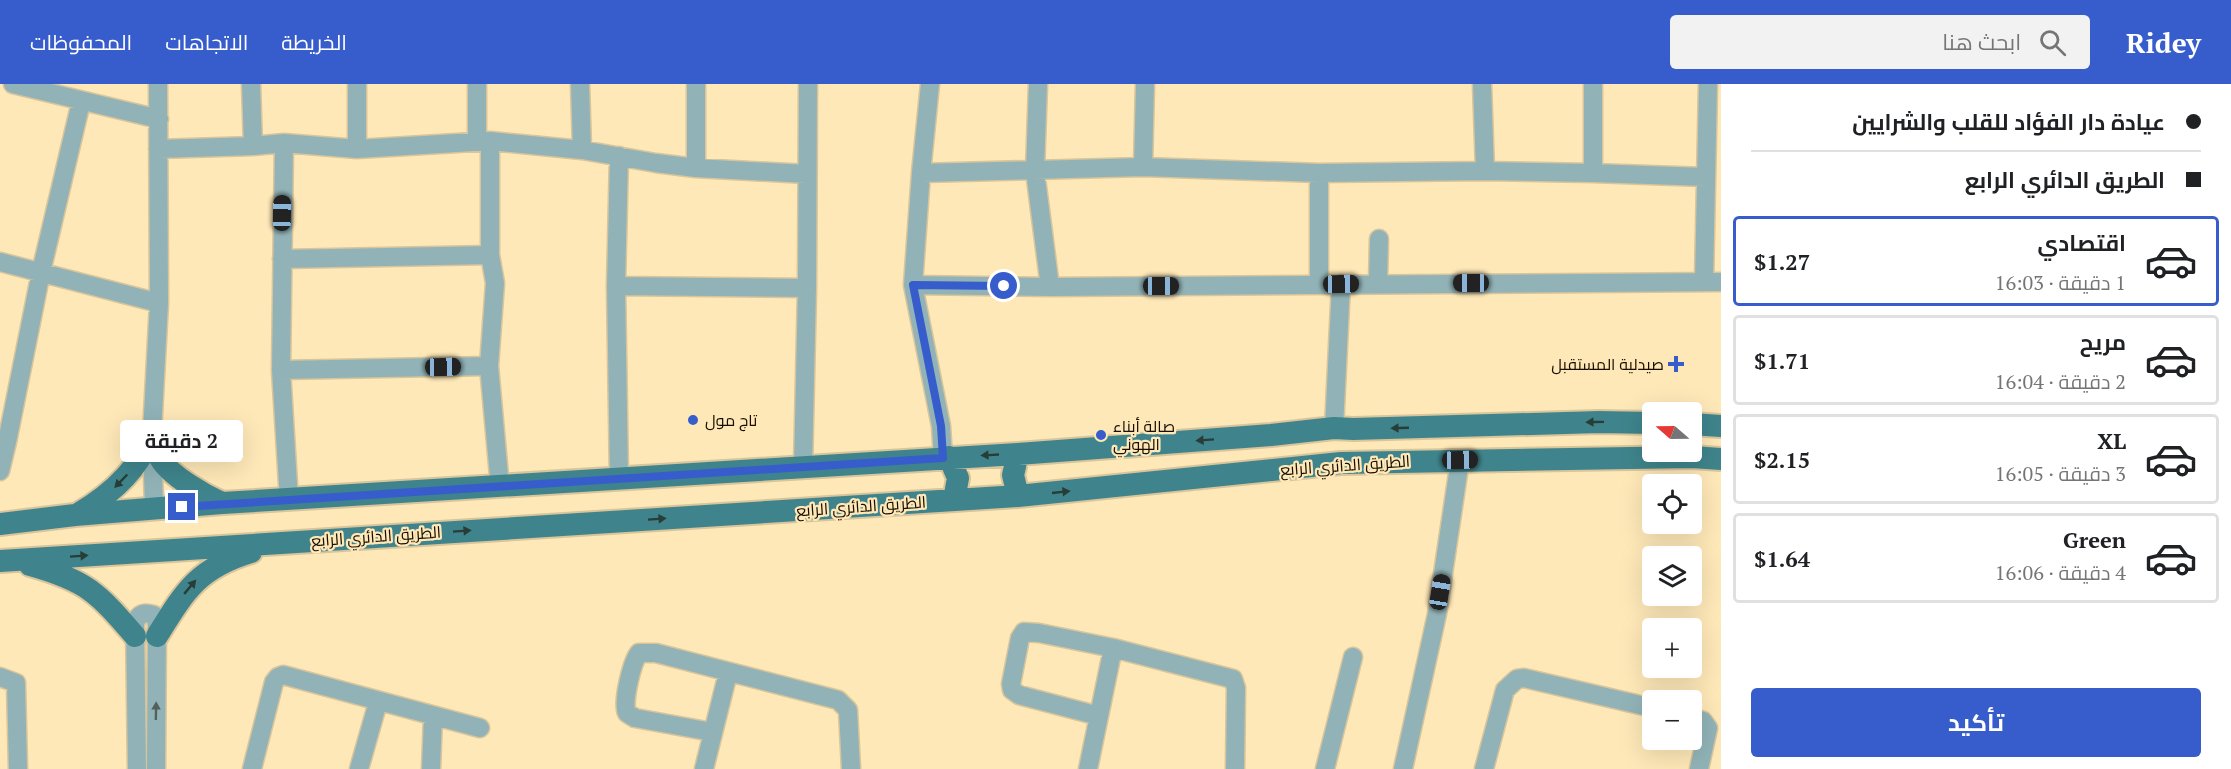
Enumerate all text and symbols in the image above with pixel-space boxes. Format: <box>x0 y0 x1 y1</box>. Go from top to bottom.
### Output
search box <box>1670 15 2090 69</box>
text: Ridey <box>2126 24 2201 61</box>
icon: search <box>2036 26 2069 59</box>
text: ابحث هنا <box>1942 27 2021 56</box>
text: المحفوظات <box>30 28 132 56</box>
text: الاتجاهات <box>165 28 248 56</box>
text: الخريطة <box>281 28 347 56</box>
text: عيادة دار الفؤاد للقلب والشرايين <box>1852 107 2165 136</box>
text: الطريق الدائري الرابع <box>1965 165 2165 194</box>
car <box>273 195 291 231</box>
text: اقتصادي <box>2037 228 2126 257</box>
icon: car <box>2144 234 2198 288</box>
text: $1.27 <box>1754 247 1810 276</box>
text: 1 دقيقة · 16:03 <box>1995 269 2126 296</box>
route start <box>990 272 1017 299</box>
car <box>1453 274 1489 292</box>
car <box>1323 275 1359 293</box>
car <box>1143 277 1179 295</box>
text: مريح <box>2080 327 2126 356</box>
icon: car <box>2144 333 2198 387</box>
text: $1.71 <box>1754 346 1810 375</box>
place label: صيدلية المستقبل <box>1551 353 1664 375</box>
marker: صيدلية المستقبل <box>1669 357 1683 371</box>
car <box>425 358 461 376</box>
text: 2 دقيقة · 16:04 <box>1995 368 2126 395</box>
north arrow <box>1642 402 1702 462</box>
map controls <box>1642 402 1702 750</box>
place label: تاج مول <box>705 409 758 432</box>
marker: تاج مول <box>686 413 700 427</box>
place label: صالة أبناء الهوني <box>1113 415 1175 458</box>
one-way arrow <box>1585 417 1604 427</box>
callout: 2 دقيقة <box>120 420 243 462</box>
one-way arrow <box>1390 423 1409 433</box>
text: XL <box>2097 426 2126 455</box>
text: 2 دقيقة <box>145 427 218 454</box>
marker: صالة أبناء الهوني <box>1094 428 1108 442</box>
icon: car <box>2144 432 2198 486</box>
one-way arrow <box>1196 435 1215 445</box>
text: $2.15 <box>1754 445 1810 474</box>
street label: الطريق الدائري الرابع <box>1279 449 1411 484</box>
one-way arrow <box>980 451 999 460</box>
car <box>1442 451 1478 469</box>
text: 3 دقيقة · 16:05 <box>1995 460 2126 487</box>
one-way arrow <box>114 473 128 488</box>
button: locate <box>1642 474 1702 534</box>
one-way arrow <box>1052 487 1071 497</box>
street label: الطريق الدائري الرابع <box>795 490 927 525</box>
route end <box>168 493 195 520</box>
one-way arrow <box>648 514 667 523</box>
street label: الطريق الدائري الرابع <box>310 520 442 555</box>
text: Green <box>2063 525 2126 554</box>
one-way arrow <box>453 526 472 535</box>
icon: car <box>2144 531 2198 585</box>
text: $1.64 <box>1754 544 1810 573</box>
button: layers <box>1642 546 1702 606</box>
one-way arrow <box>70 551 89 561</box>
text: 4 دقيقة · 16:06 <box>1995 559 2126 586</box>
car <box>1428 573 1452 611</box>
one-way arrow <box>183 580 196 595</box>
button: + <box>1642 618 1702 678</box>
button: تأكيد <box>1751 688 2201 757</box>
button: − <box>1642 690 1702 750</box>
one-way arrow <box>151 701 161 720</box>

